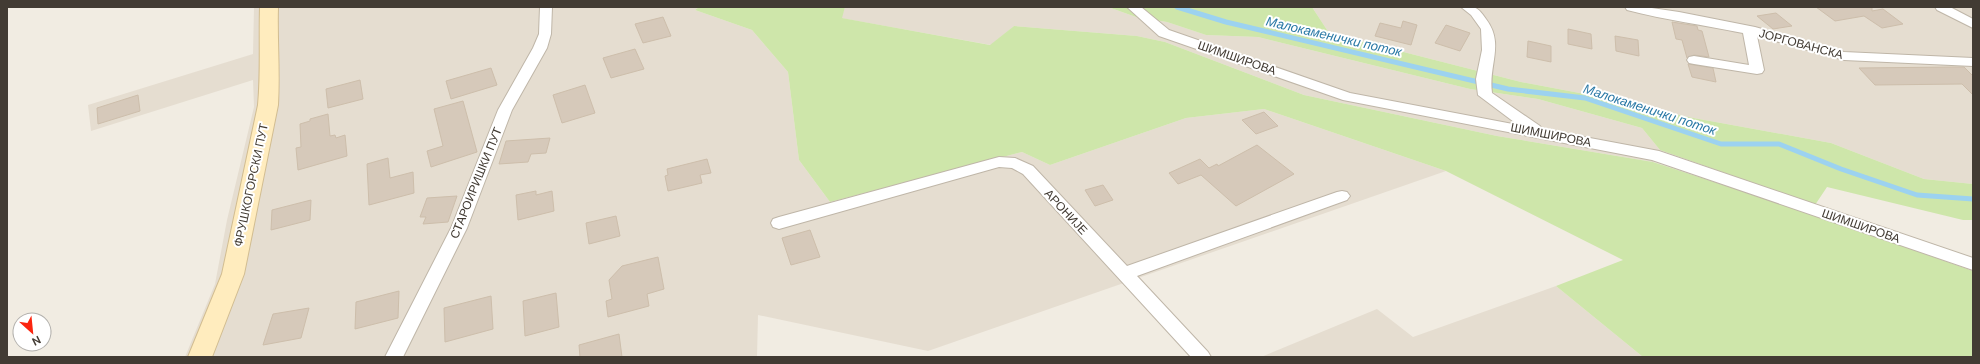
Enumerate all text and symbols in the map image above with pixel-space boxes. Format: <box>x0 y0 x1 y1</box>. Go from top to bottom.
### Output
water label: Малокаменички поток <box>1264 13 1404 61</box>
street label: ЈОРГОВАНСКА <box>1757 25 1845 63</box>
street label: ШИМШИРОВА <box>1196 37 1278 79</box>
water label: Малокаменички поток <box>1581 80 1719 139</box>
street label: ШИМШИРОВА <box>1509 119 1593 151</box>
street label: ФРУШКОГОРСКИ ПУТ <box>230 121 272 248</box>
street label: СТАРОИРИШКИ ПУТ <box>446 124 506 241</box>
street label: АРОНИЈЕ <box>1041 186 1091 238</box>
street label: ШИМШИРОВА <box>1820 205 1902 247</box>
north arrow <box>12 312 52 352</box>
text: N <box>30 333 43 349</box>

